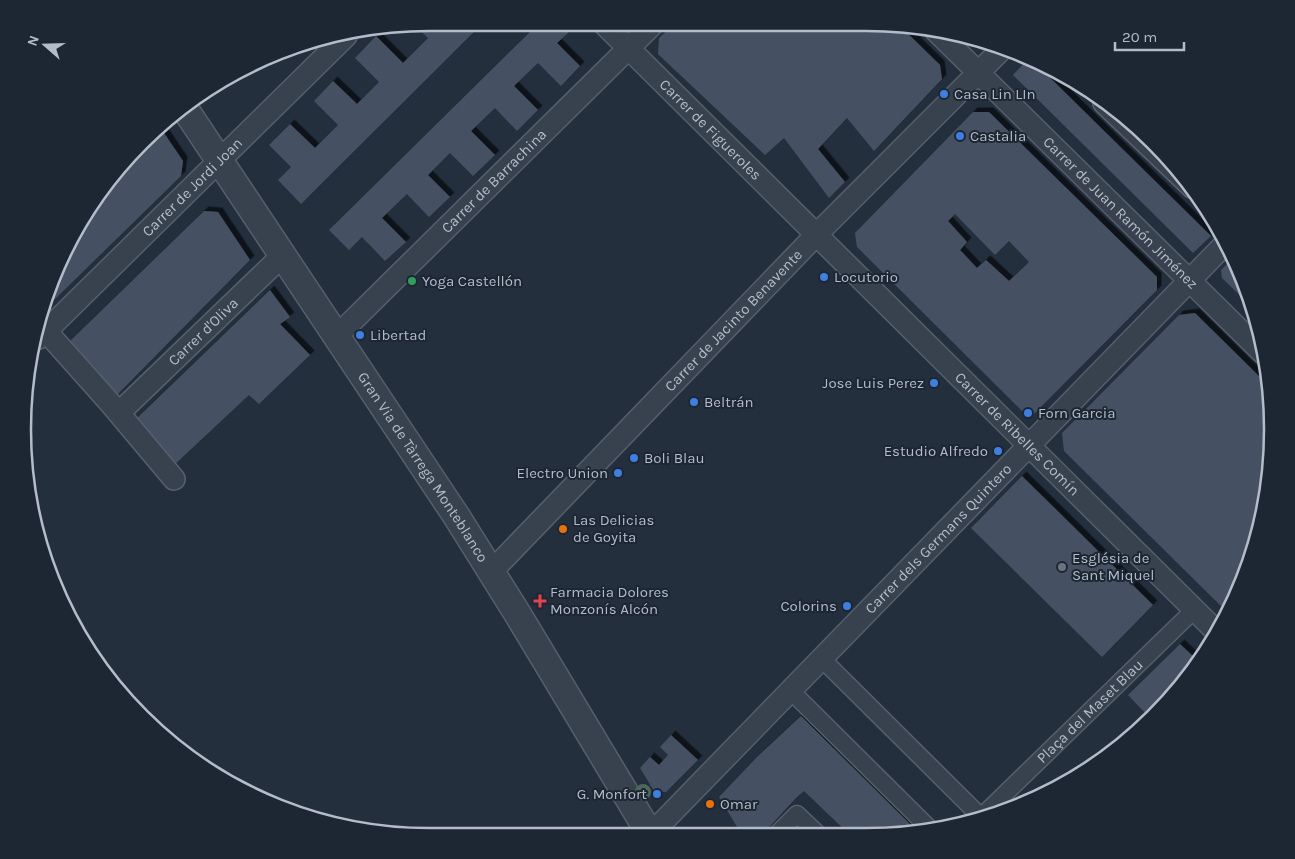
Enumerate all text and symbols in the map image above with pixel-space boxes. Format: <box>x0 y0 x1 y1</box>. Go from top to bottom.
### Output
north arrow <box>20 20 70 70</box>
scale bar <box>1115 20 1184 52</box>
text: 20 m <box>1122 28 1157 46</box>
text: N <box>24 33 43 48</box>
street label: Carrer de Figueroles <box>656 75 765 184</box>
place label: Casa Lin LIn <box>954 85 1036 103</box>
marker: Casa Lin LIn <box>938 88 950 100</box>
street label: Carrer de Barrachina <box>438 125 550 237</box>
place label: Castalia <box>970 127 1026 145</box>
marker: Castalia <box>954 130 966 142</box>
street label: Carrer de Juan Ramón Jiménez <box>1039 133 1202 293</box>
street label: Carrer de Jordi Joan <box>138 134 246 240</box>
street label: Carrer de Jacinto Benavente <box>661 246 806 395</box>
place label: Locutorio <box>834 268 898 286</box>
marker: Locutorio <box>818 271 830 283</box>
place label: Yoga Castellón <box>422 272 522 290</box>
marker: Yoga Castellón <box>406 275 418 287</box>
street label: Carrer d'Oliva <box>165 294 242 369</box>
place label: Libertad <box>370 326 426 344</box>
marker: Libertad <box>354 329 366 341</box>
street label: Carrer de Ribelles Comín <box>951 368 1083 499</box>
street label: Gran Via de Tàrrega Monteblanco <box>354 369 492 566</box>
place label: Jose Luis Perez <box>822 374 924 392</box>
marker: Jose Luis Perez <box>928 377 940 389</box>
place label: Beltrán <box>704 393 754 411</box>
marker: Beltrán <box>688 396 700 408</box>
place label: Forn Garcia <box>1038 404 1115 422</box>
marker: Forn Garcia <box>1022 407 1034 419</box>
place label: Estudio Alfredo <box>884 442 988 460</box>
marker: Estudio Alfredo <box>992 445 1004 457</box>
place label: Boli Blau <box>644 449 705 467</box>
marker: Boli Blau <box>628 452 640 464</box>
street label: Carrer dels Germans Quintero <box>861 460 1015 617</box>
place label: Electro Union <box>517 464 608 482</box>
marker: Electro Union <box>612 467 624 479</box>
place label: Las Delicias de Goyita <box>573 511 654 546</box>
marker: Las Delicias de Goyita <box>557 523 569 535</box>
place label: Església de Sant Miquel <box>1072 549 1155 584</box>
marker: Església de Sant Miquel <box>1056 561 1068 573</box>
place label: Farmacia Dolores Monzonís Alcón <box>550 583 669 618</box>
marker: Farmacia Dolores Monzonís Alcón <box>534 595 546 607</box>
place label: Colorins <box>780 597 837 615</box>
marker: Colorins <box>841 600 853 612</box>
street label: Plaça del Maset Blau <box>1033 656 1147 767</box>
place label: G. Monfort <box>577 785 647 803</box>
marker: G. Monfort <box>651 788 663 800</box>
place label: Omar <box>720 795 758 813</box>
marker: Omar <box>704 798 716 810</box>

